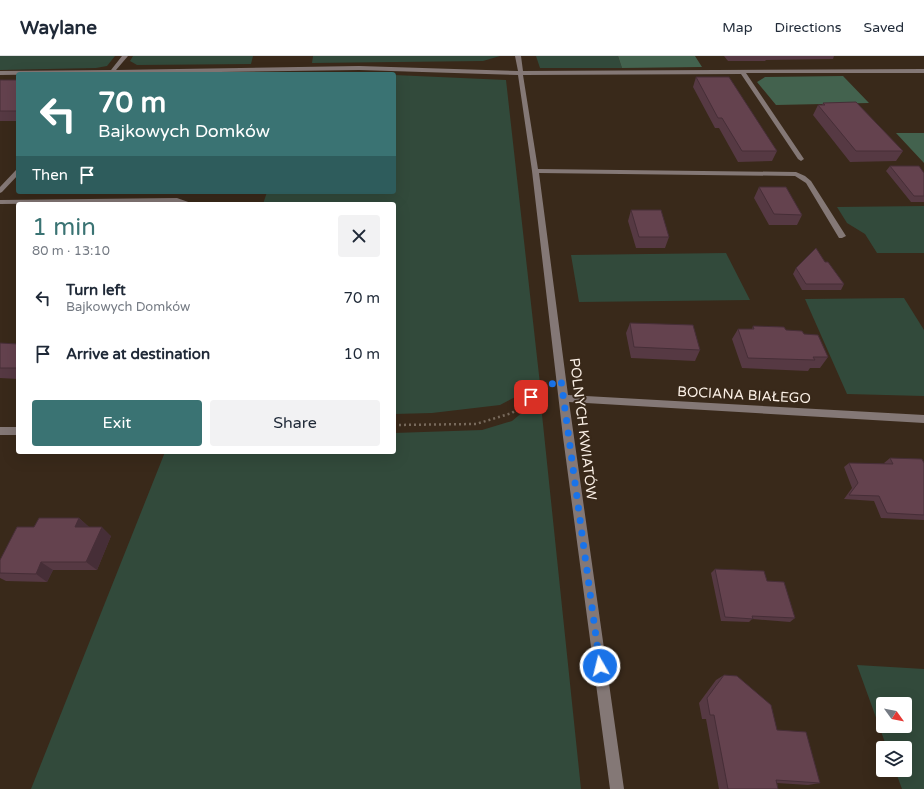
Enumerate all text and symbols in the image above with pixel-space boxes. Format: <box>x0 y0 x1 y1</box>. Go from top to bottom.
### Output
text: Waylane <box>20 17 97 39</box>
text: Map <box>722 19 753 36</box>
text: Directions <box>775 19 842 36</box>
text: Saved <box>864 19 904 36</box>
text: 70 m <box>98 86 166 120</box>
icon: left <box>32 88 84 140</box>
text: Bajkowych Domków <box>98 120 270 142</box>
icon: arrive <box>76 164 98 186</box>
text: Then <box>32 166 68 184</box>
text: 1 min <box>32 213 96 242</box>
button: close <box>338 215 380 257</box>
text: 80 m · 13:10 <box>32 243 110 259</box>
text: Turn left <box>66 281 126 299</box>
icon: left <box>32 287 54 309</box>
text: 70 m <box>343 289 380 307</box>
text: Bajkowych Domków <box>66 299 190 315</box>
icon: arrive <box>32 343 54 365</box>
text: Arrive at destination <box>66 345 210 363</box>
text: 10 m <box>343 345 380 363</box>
street label: POLNYCH KWIATÓW <box>566 357 600 501</box>
pin <box>514 380 548 414</box>
street label: BOCIANA BIAŁEGO <box>677 383 811 407</box>
icon: arrive <box>520 386 542 408</box>
button: Exit <box>32 400 202 446</box>
button: Share <box>210 400 380 446</box>
position arrow <box>579 645 621 687</box>
north arrow <box>876 697 912 733</box>
map controls <box>876 697 912 777</box>
button: layers <box>876 741 912 777</box>

